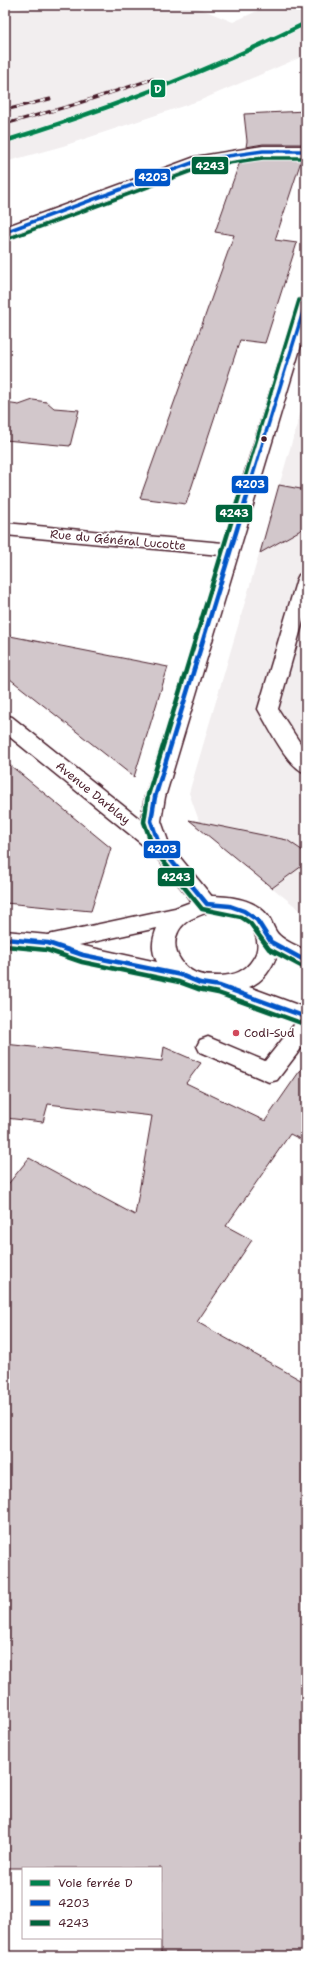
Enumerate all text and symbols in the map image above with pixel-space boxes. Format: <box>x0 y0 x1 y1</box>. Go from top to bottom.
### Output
line badge: D <box>150 79 166 98</box>
text: D <box>154 82 162 97</box>
line badge: 4243 <box>191 156 229 175</box>
text: 4243 <box>195 159 225 174</box>
line badge: 4203 <box>134 168 171 187</box>
text: 4203 <box>138 170 168 185</box>
unlabelled marker <box>259 434 269 444</box>
line badge: 4203 <box>231 475 269 494</box>
text: 4203 <box>235 477 265 492</box>
line badge: 4243 <box>215 504 253 523</box>
text: 4243 <box>219 506 249 521</box>
street label: Rue du Général Lucotte <box>49 526 187 554</box>
street label: Avenue Darblay <box>52 758 134 828</box>
line badge: 4203 <box>143 840 181 859</box>
text: 4203 <box>147 842 177 857</box>
line badge: 4243 <box>157 867 195 887</box>
text: 4243 <box>161 870 191 885</box>
place label: Codi-Sud <box>244 1025 295 1041</box>
marker: Codi-Sud <box>231 1028 241 1038</box>
legend <box>22 1867 162 1939</box>
text: Voie ferrée D <box>58 1875 133 1891</box>
text: 4203 <box>58 1895 90 1911</box>
text: 4243 <box>58 1915 89 1931</box>

